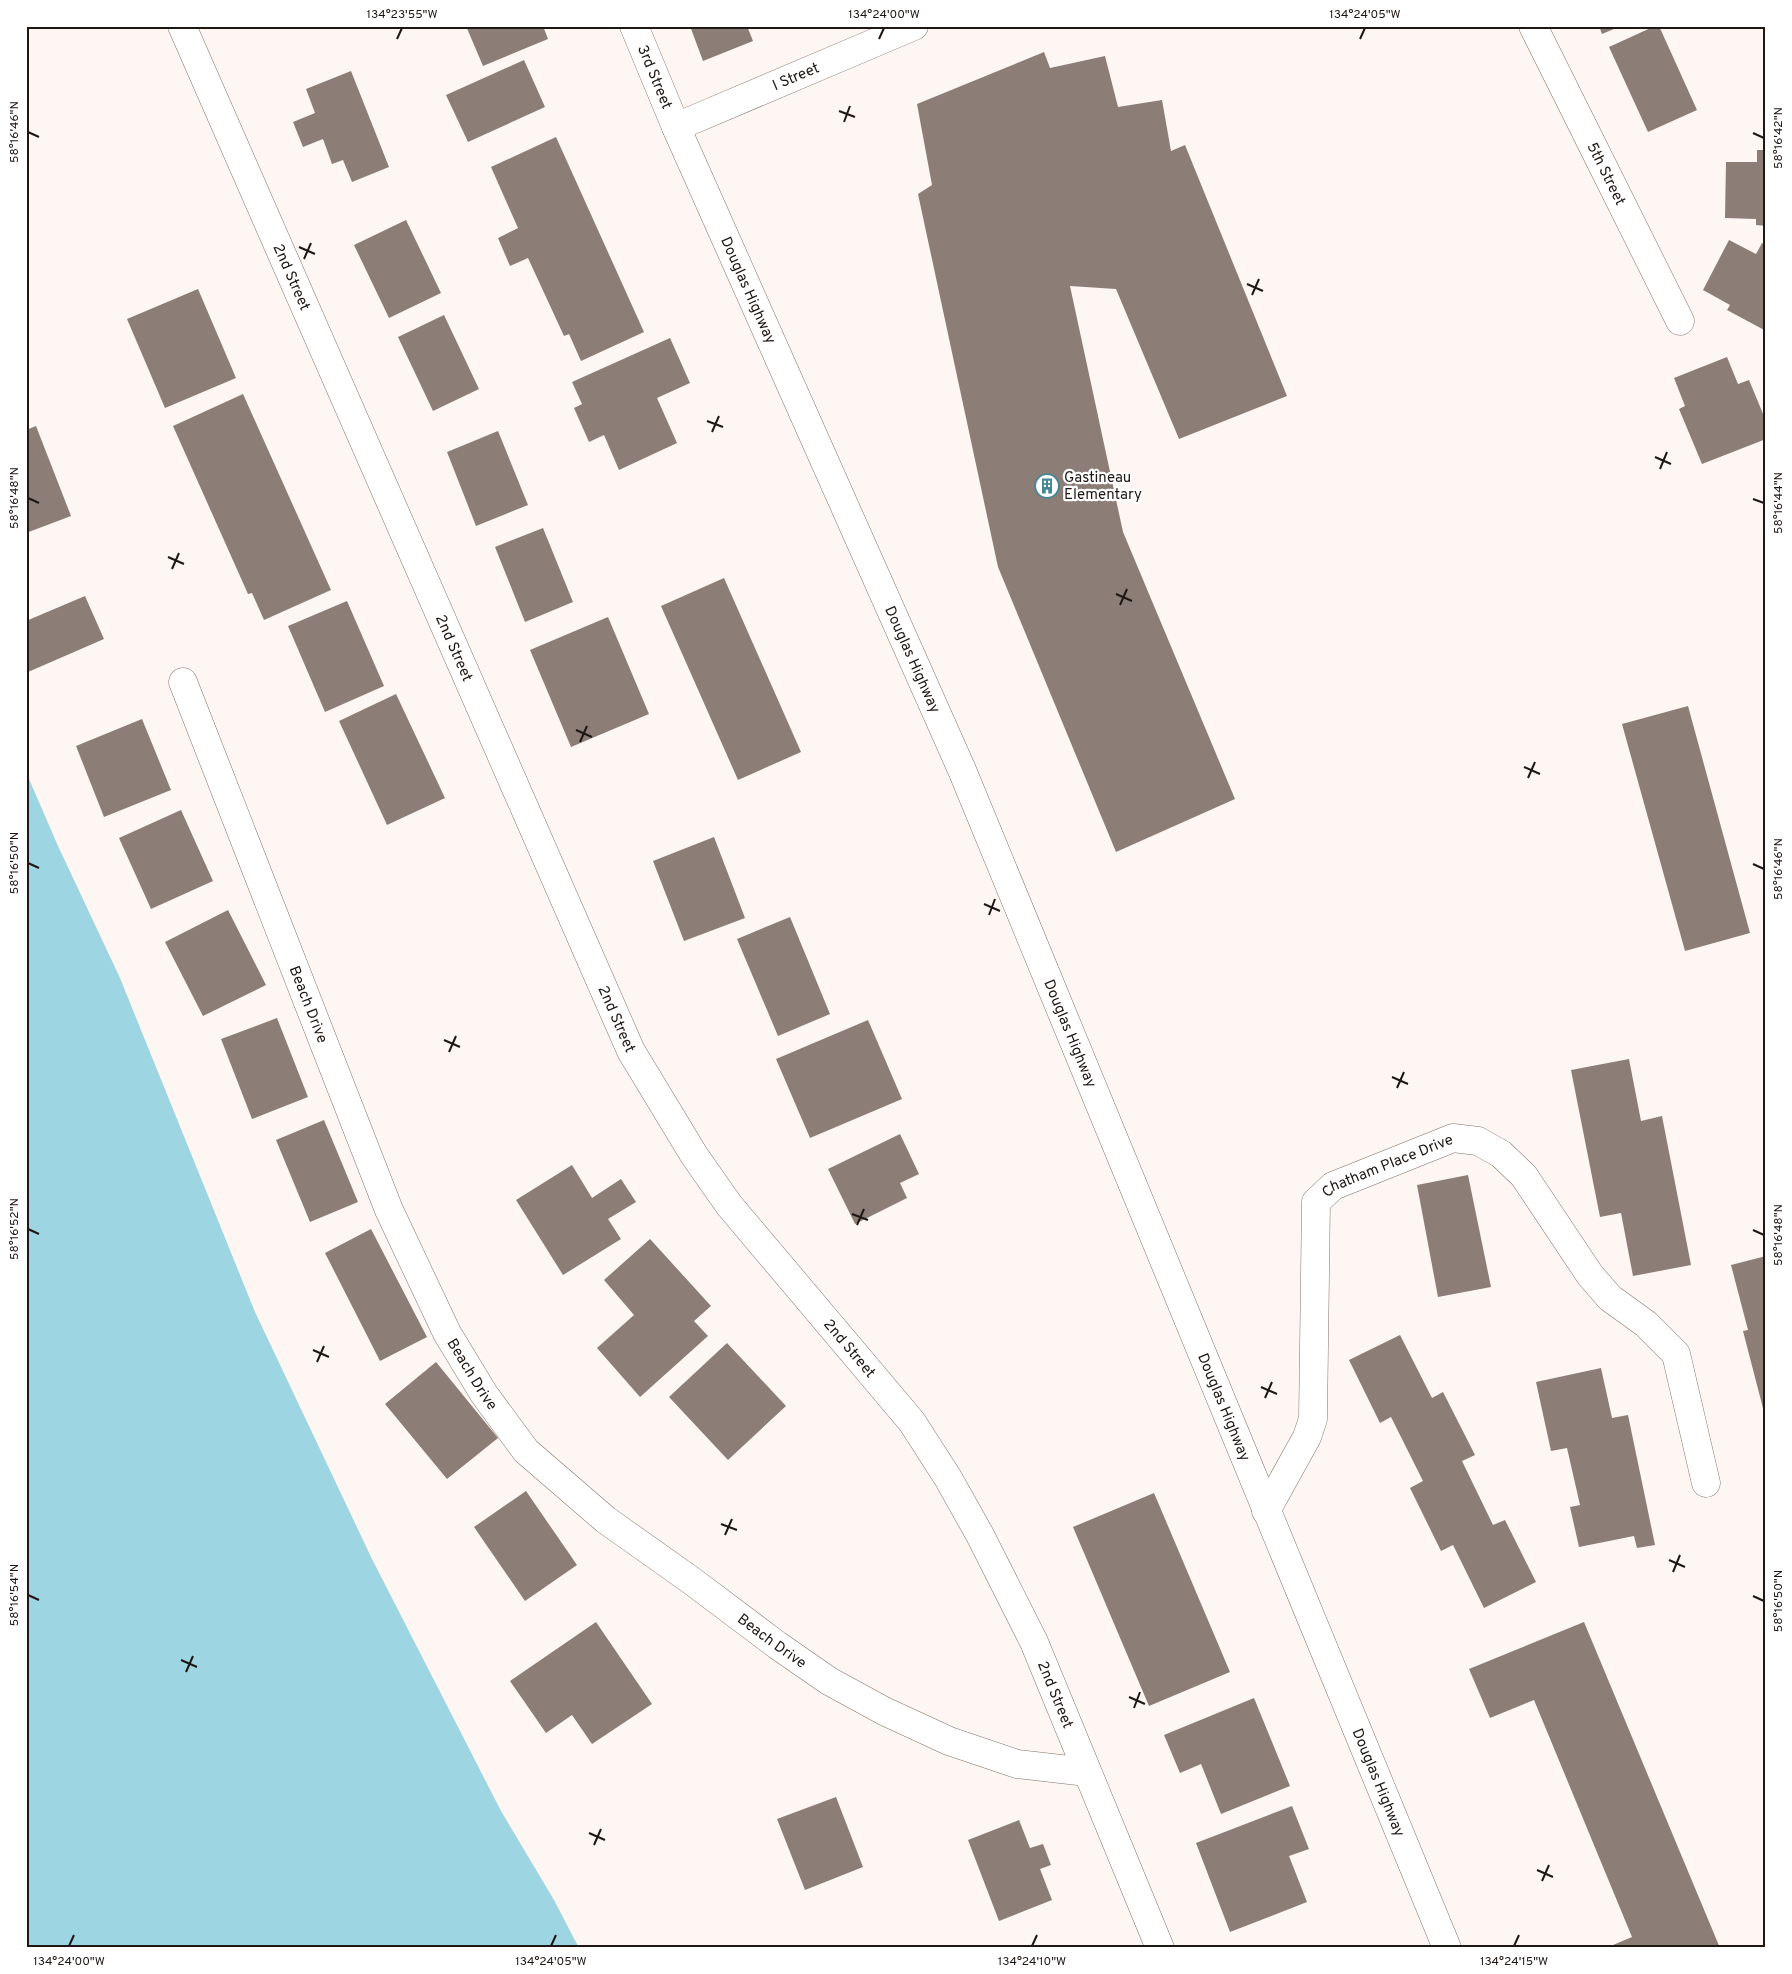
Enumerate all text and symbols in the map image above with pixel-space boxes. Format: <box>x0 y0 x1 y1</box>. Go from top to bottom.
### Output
text: 134°23'55"W <box>366 7 438 23</box>
text: 134°24'00"W <box>848 7 920 23</box>
text: 134°24'05"W <box>1329 7 1401 23</box>
street label: 3rd Street <box>632 42 676 112</box>
street label: I Street <box>770 59 823 96</box>
text: 58°16'46"N <box>7 101 23 163</box>
text: 58°16'42"N <box>1771 107 1787 169</box>
street label: 5th Street <box>1582 140 1629 209</box>
street label: Douglas Highway <box>715 234 779 347</box>
street label: 2nd Street <box>268 241 314 314</box>
text: 58°16'48"N <box>7 467 23 529</box>
place label: Gastineau Elementary <box>1064 469 1142 505</box>
text: 58°16'44"N <box>1771 472 1787 534</box>
building icon: Gastineau Elementary <box>1034 473 1060 499</box>
street label: Douglas Highway <box>879 603 944 716</box>
street label: 2nd Street <box>430 612 476 685</box>
text: 58°16'50"N <box>7 832 23 894</box>
text: 58°16'46"N <box>1771 838 1787 900</box>
street label: Beach Drive <box>284 964 331 1046</box>
street label: Douglas Highway <box>1038 977 1100 1091</box>
street label: 2nd Street <box>593 983 639 1056</box>
street label: Chatham Place Drive <box>1319 1131 1456 1202</box>
text: 58°16'52"N <box>7 1198 23 1260</box>
text: 58°16'48"N <box>1771 1204 1787 1266</box>
street label: 2nd Street <box>818 1316 879 1383</box>
street label: Beach Drive <box>442 1335 501 1415</box>
street label: Douglas Highway <box>1192 1351 1254 1464</box>
text: 58°16'54"N <box>7 1564 23 1626</box>
text: 58°16'50"N <box>1771 1570 1787 1632</box>
street label: Beach Drive <box>733 1610 810 1674</box>
street label: 2nd Street <box>1032 1658 1077 1732</box>
street label: Douglas Highway <box>1347 1726 1408 1840</box>
text: 134°24'00"W <box>33 1954 105 1970</box>
text: 134°24'05"W <box>515 1954 587 1970</box>
text: 134°24'10"W <box>998 1954 1066 1970</box>
text: 134°24'15"W <box>1480 1954 1548 1970</box>

